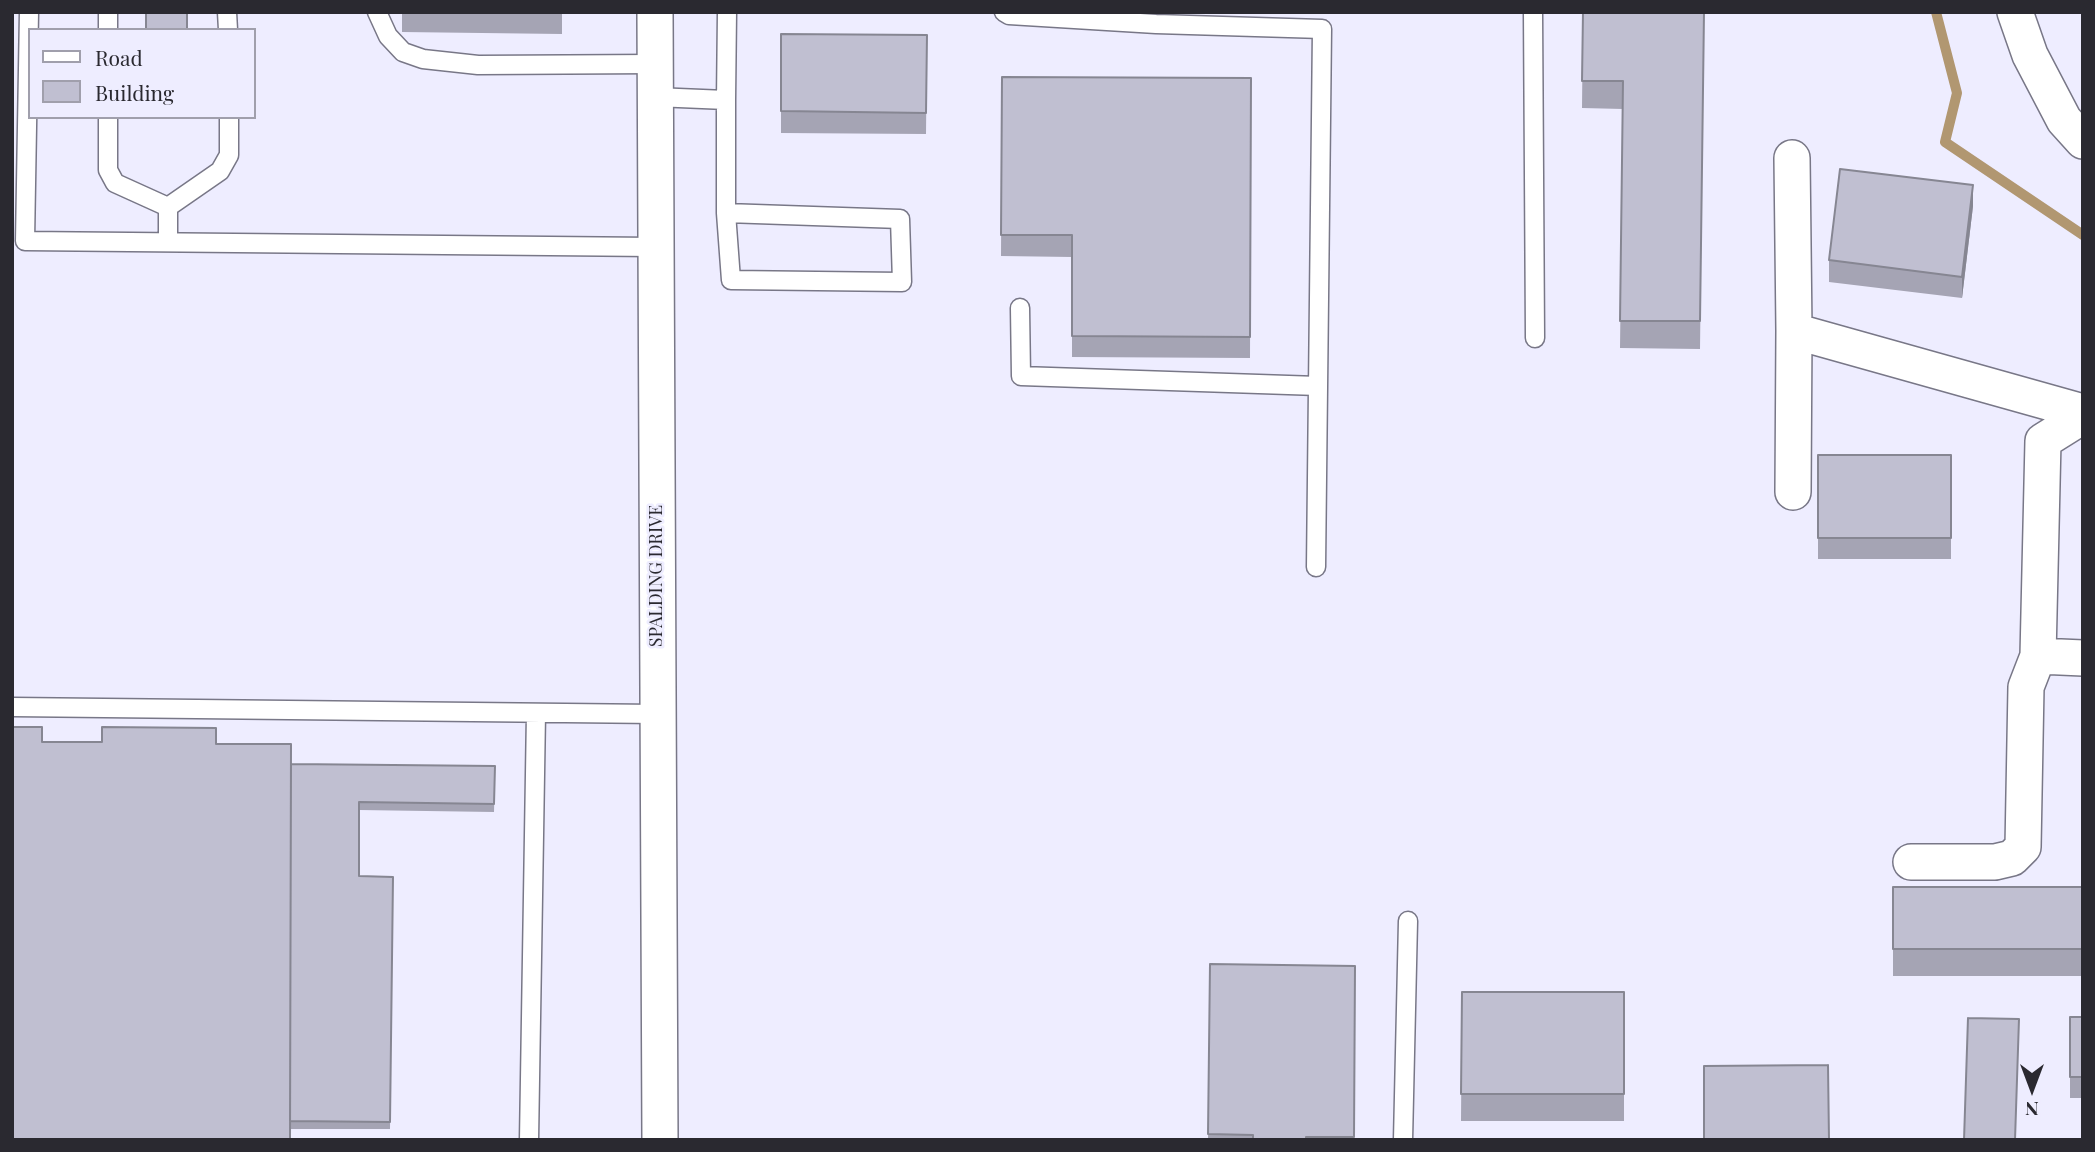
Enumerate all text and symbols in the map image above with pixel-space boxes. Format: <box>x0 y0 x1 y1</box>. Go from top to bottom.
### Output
legend <box>28 28 256 119</box>
text: Road <box>95 43 143 71</box>
text: Building <box>95 78 174 106</box>
street label: SPALDING DRIVE <box>645 505 667 647</box>
north arrow <box>1997 1054 2067 1124</box>
text: N <box>2025 1097 2039 1123</box>

